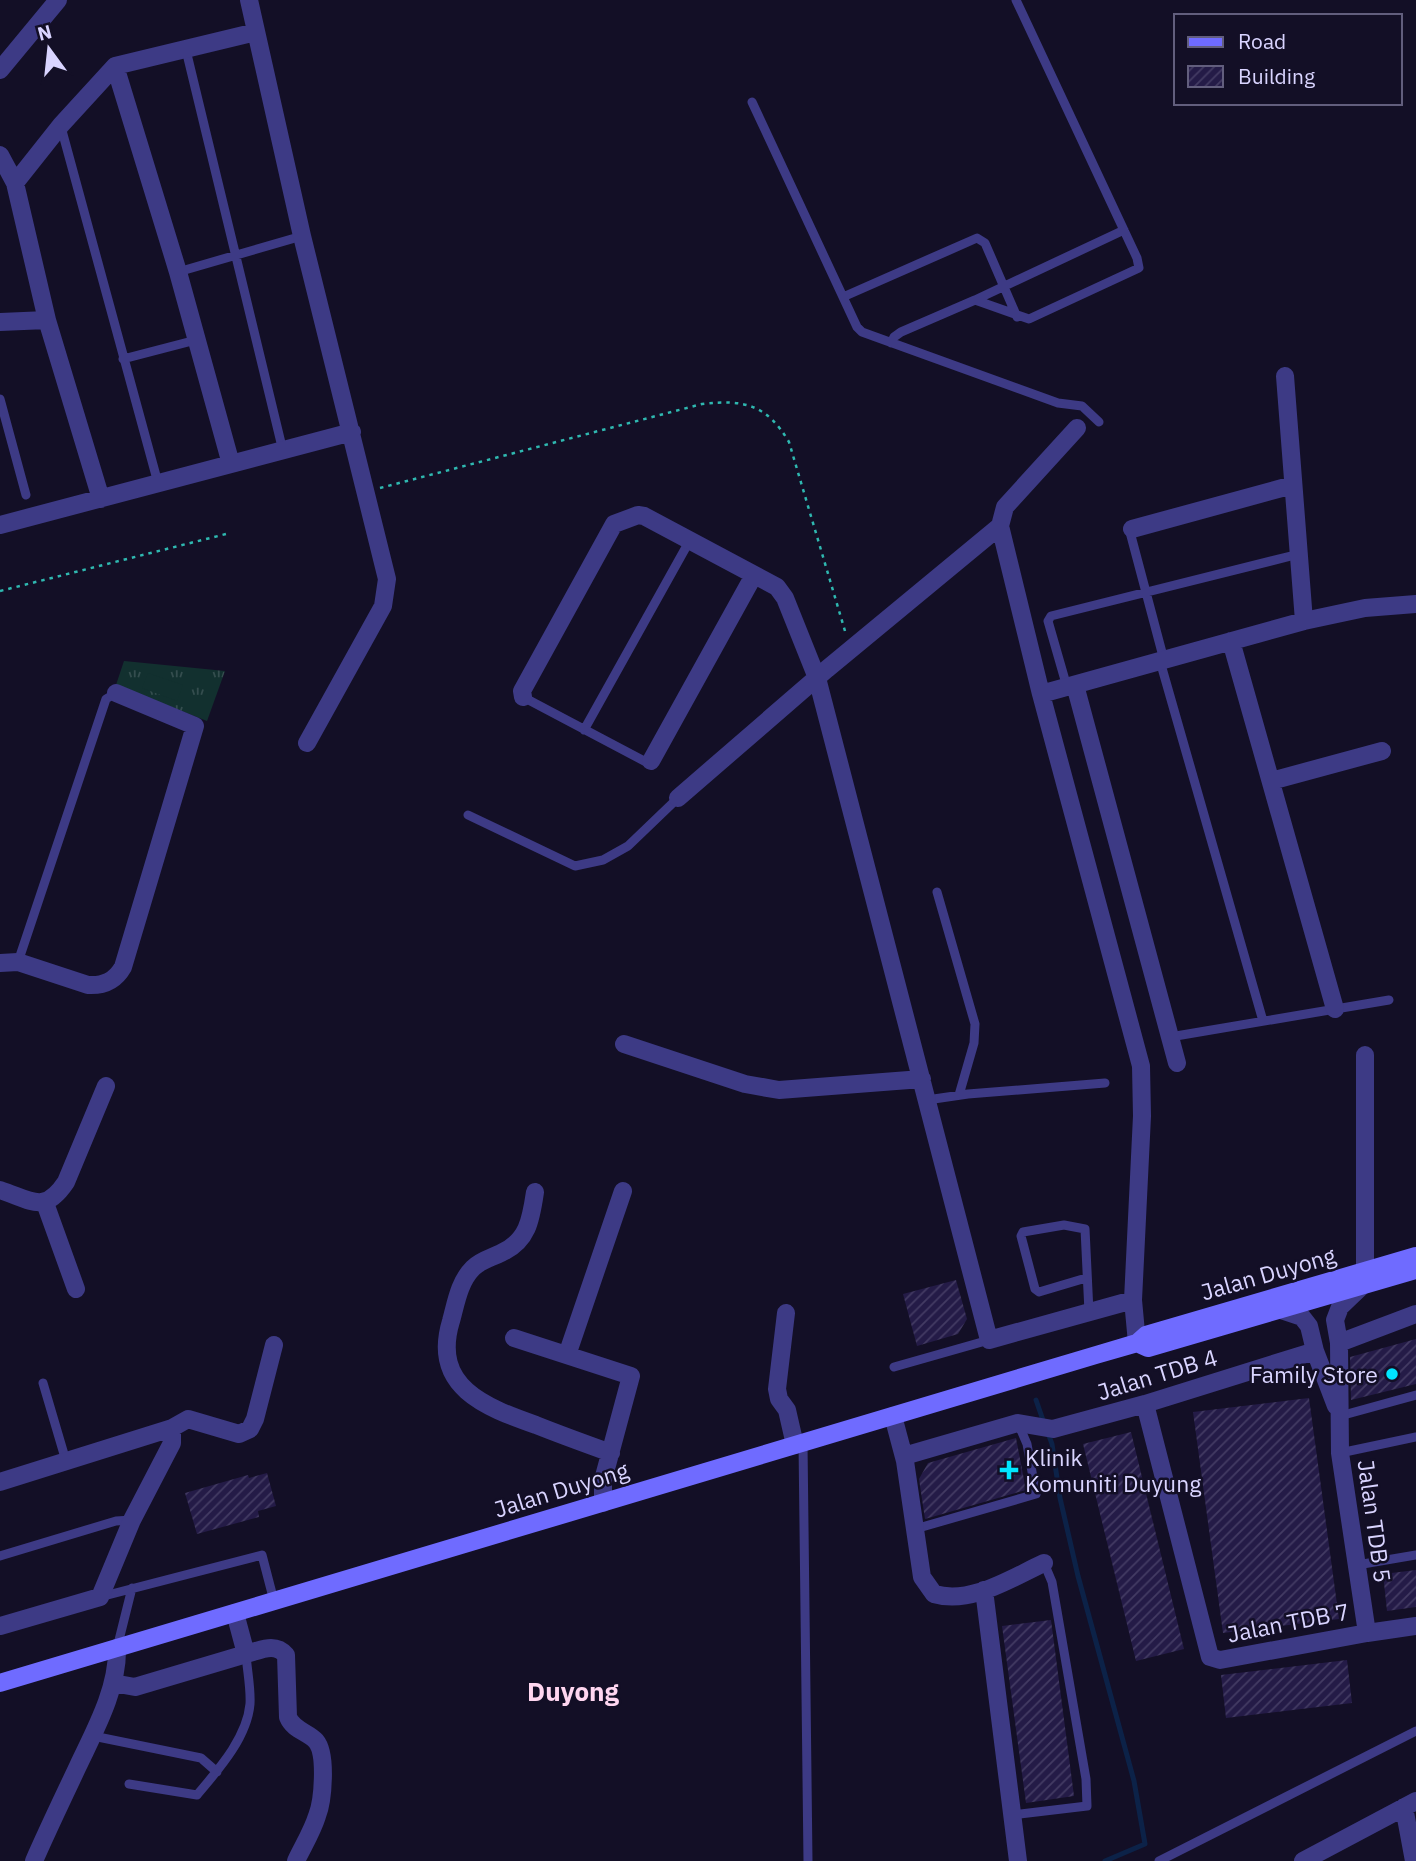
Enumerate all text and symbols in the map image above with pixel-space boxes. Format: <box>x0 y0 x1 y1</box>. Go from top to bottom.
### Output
north arrow <box>14 14 84 84</box>
legend <box>1174 14 1402 105</box>
text: N <box>35 19 54 46</box>
text: Road <box>1238 27 1286 55</box>
text: Building <box>1238 62 1315 90</box>
street label: Jalan Duyong <box>1197 1239 1339 1307</box>
street label: Jalan TDB 4 <box>1093 1342 1221 1406</box>
place label: Family Store <box>1250 1359 1378 1389</box>
marker: Family Store <box>1384 1366 1400 1382</box>
place label: Klinik Komuniti Duyung <box>1025 1442 1201 1498</box>
street label: Jalan Duyong <box>490 1454 632 1524</box>
street label: Jalan TDB 5 <box>1352 1458 1398 1584</box>
marker: Klinik Komuniti Duyung <box>999 1460 1019 1480</box>
street label: Jalan TDB 7 <box>1224 1595 1352 1649</box>
district label: Duyong <box>527 1674 620 1708</box>

